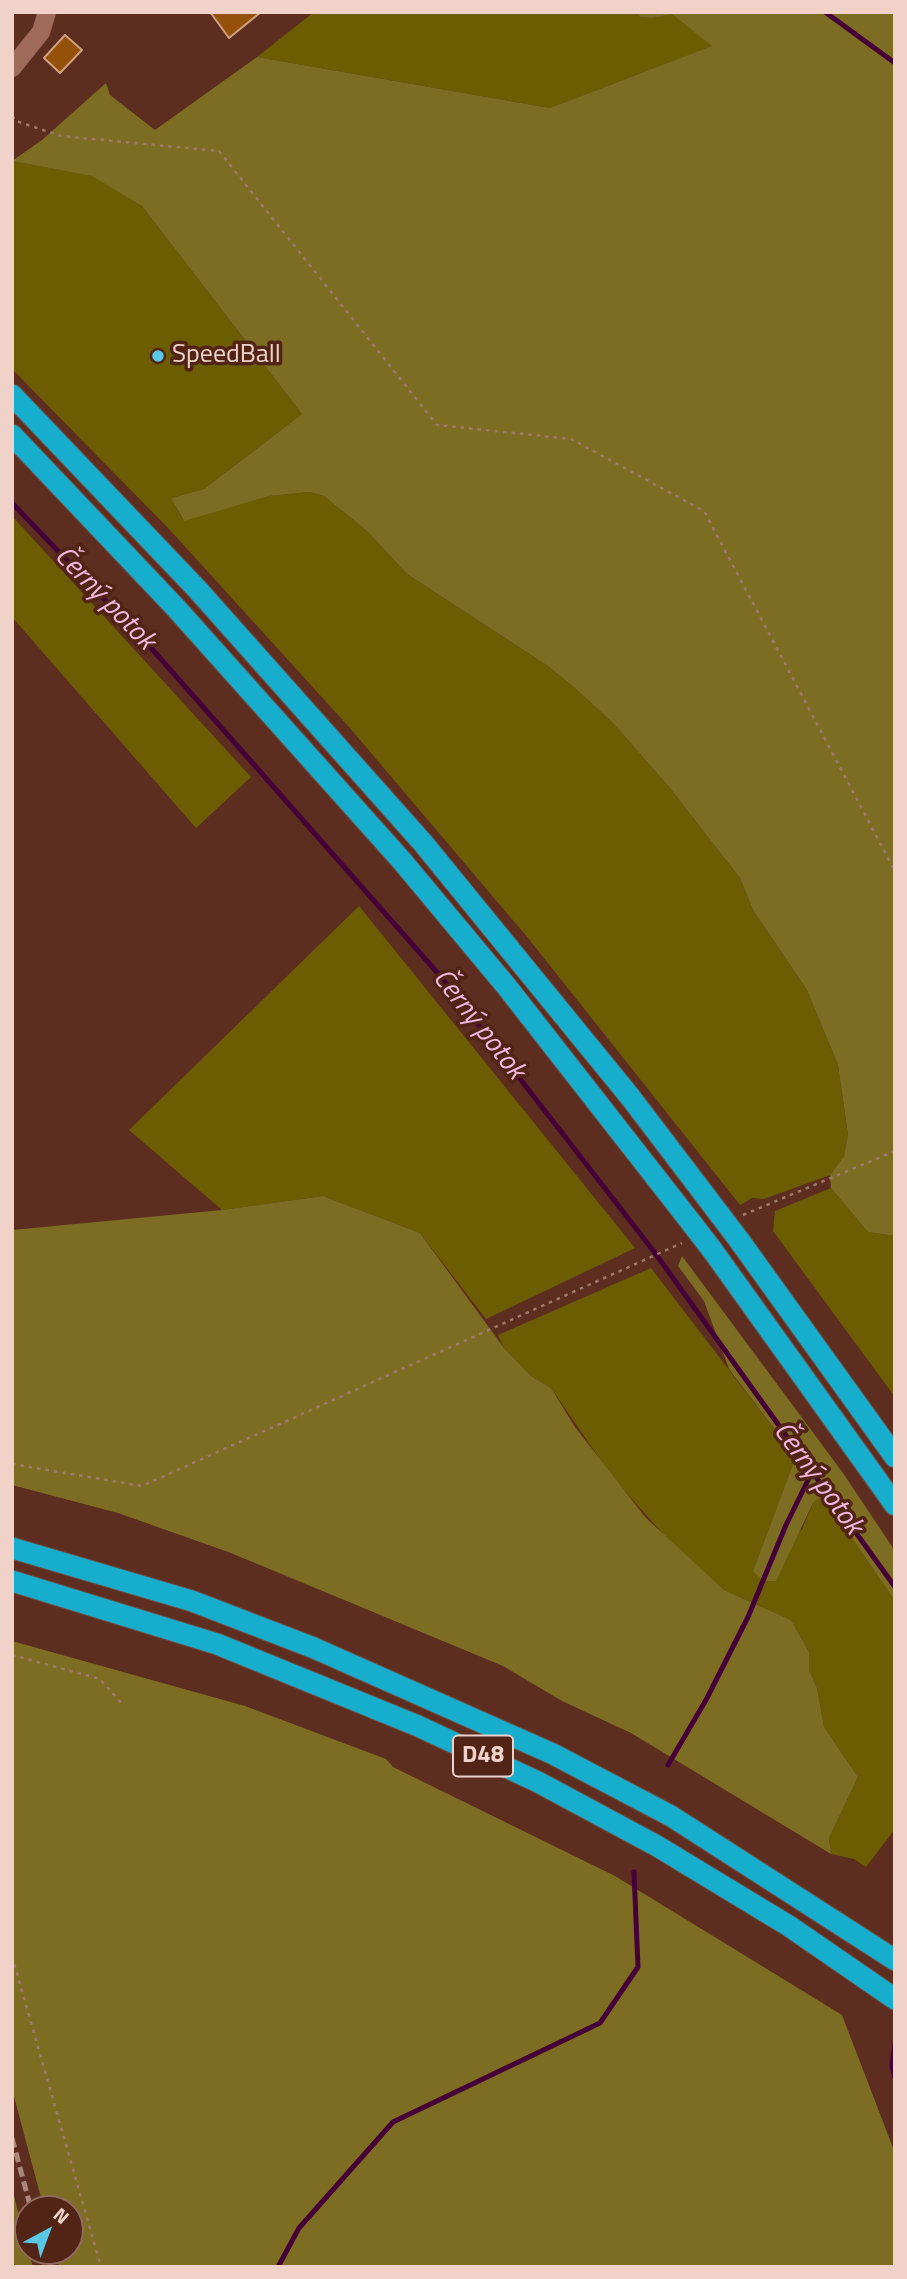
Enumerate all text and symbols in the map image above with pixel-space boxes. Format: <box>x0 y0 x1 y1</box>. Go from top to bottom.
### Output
place label: SpeedBall <box>172 340 281 372</box>
marker: SpeedBall <box>150 348 166 364</box>
water label: Černý potok <box>46 540 162 658</box>
water label: Černý potok <box>424 963 532 1087</box>
water label: Černý potok <box>765 1416 869 1542</box>
road number: D48 <box>453 1736 513 1776</box>
north arrow <box>14 2195 84 2265</box>
text: N <box>47 2200 76 2231</box>

